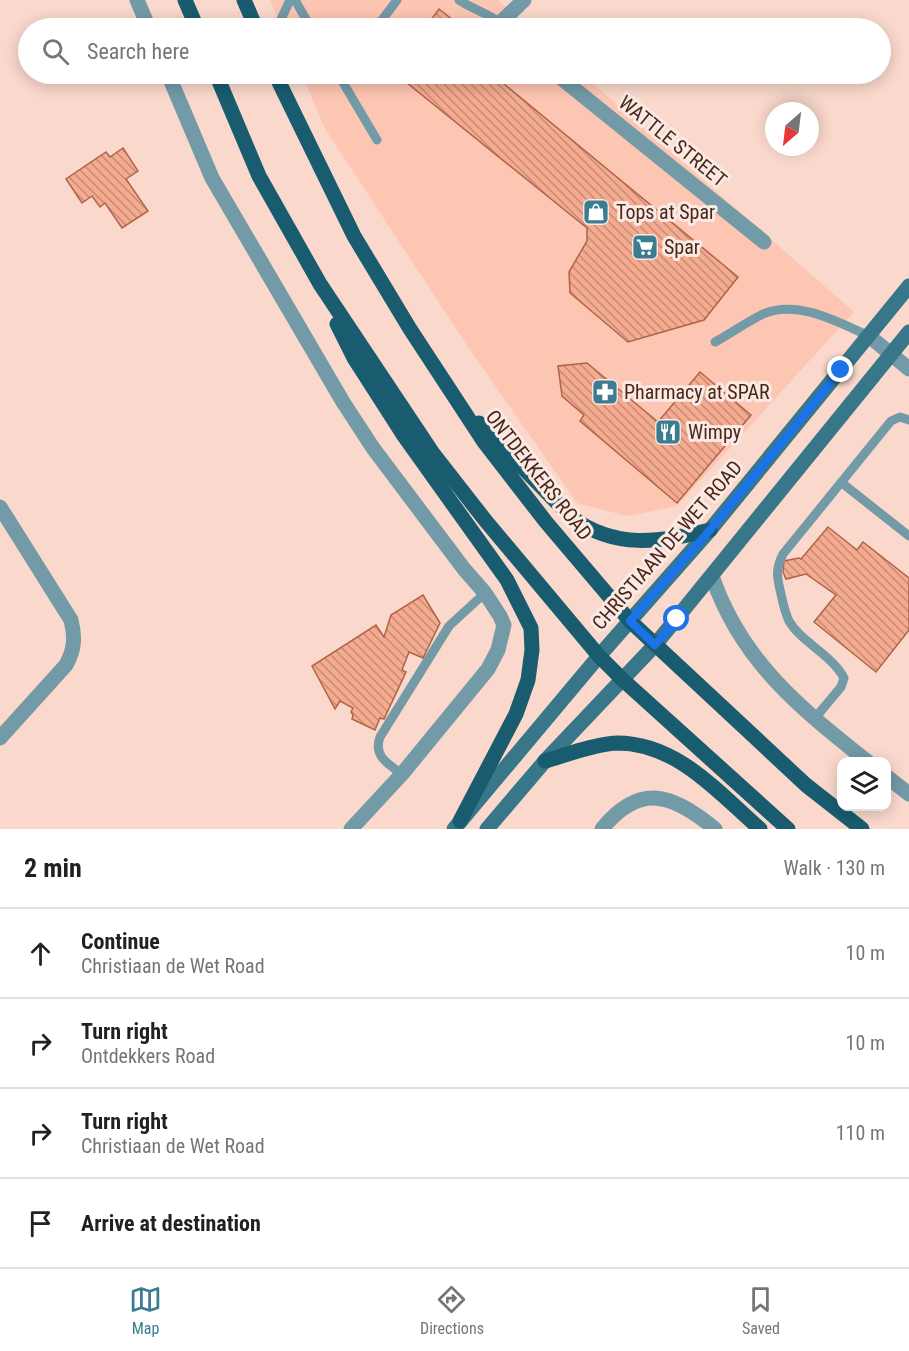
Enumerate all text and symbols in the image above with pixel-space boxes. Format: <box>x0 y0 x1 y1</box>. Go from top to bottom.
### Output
search box <box>18 18 891 84</box>
icon: search <box>39 35 72 68</box>
text: Search here <box>87 39 189 64</box>
street label: WATTLE STREET <box>614 90 732 192</box>
north arrow <box>765 102 819 156</box>
shop icon: Tops at Spar <box>581 197 611 227</box>
place label: Tops at Spar <box>616 200 715 224</box>
supermarket icon: Spar <box>630 232 660 262</box>
place label: Spar <box>664 235 700 259</box>
route end <box>827 356 853 382</box>
pharmacy icon: Pharmacy at SPAR <box>590 377 620 407</box>
place label: Pharmacy at SPAR <box>624 380 770 404</box>
street label: ONTDEKKERS ROAD <box>481 405 597 545</box>
restaurant icon: Wimpy <box>653 417 683 447</box>
place label: Wimpy <box>688 420 741 444</box>
street label: CHRISTIAAN DE WET ROAD <box>587 455 747 635</box>
route start <box>663 605 689 631</box>
map controls <box>837 757 891 811</box>
button: layers <box>837 757 891 811</box>
text: 2 min <box>24 853 82 883</box>
text: Walk · 130 m <box>784 856 885 880</box>
text: Continue <box>81 929 160 954</box>
icon: ahead <box>24 937 57 970</box>
text: 10 m <box>846 941 885 965</box>
text: Christiaan de Wet Road <box>81 954 265 978</box>
text: Turn right <box>81 1019 168 1044</box>
icon: right <box>24 1027 57 1060</box>
text: 10 m <box>846 1031 885 1055</box>
text: Ontdekkers Road <box>81 1044 215 1068</box>
text: Turn right <box>81 1109 168 1134</box>
icon: right <box>24 1117 57 1150</box>
text: 110 m <box>836 1121 885 1145</box>
text: Christiaan de Wet Road <box>81 1134 265 1158</box>
icon: arrive <box>24 1207 57 1240</box>
text: Arrive at destination <box>81 1211 261 1236</box>
tab: Map <box>129 1283 162 1338</box>
tab: Directions <box>420 1283 484 1338</box>
tab: Saved <box>742 1283 780 1338</box>

